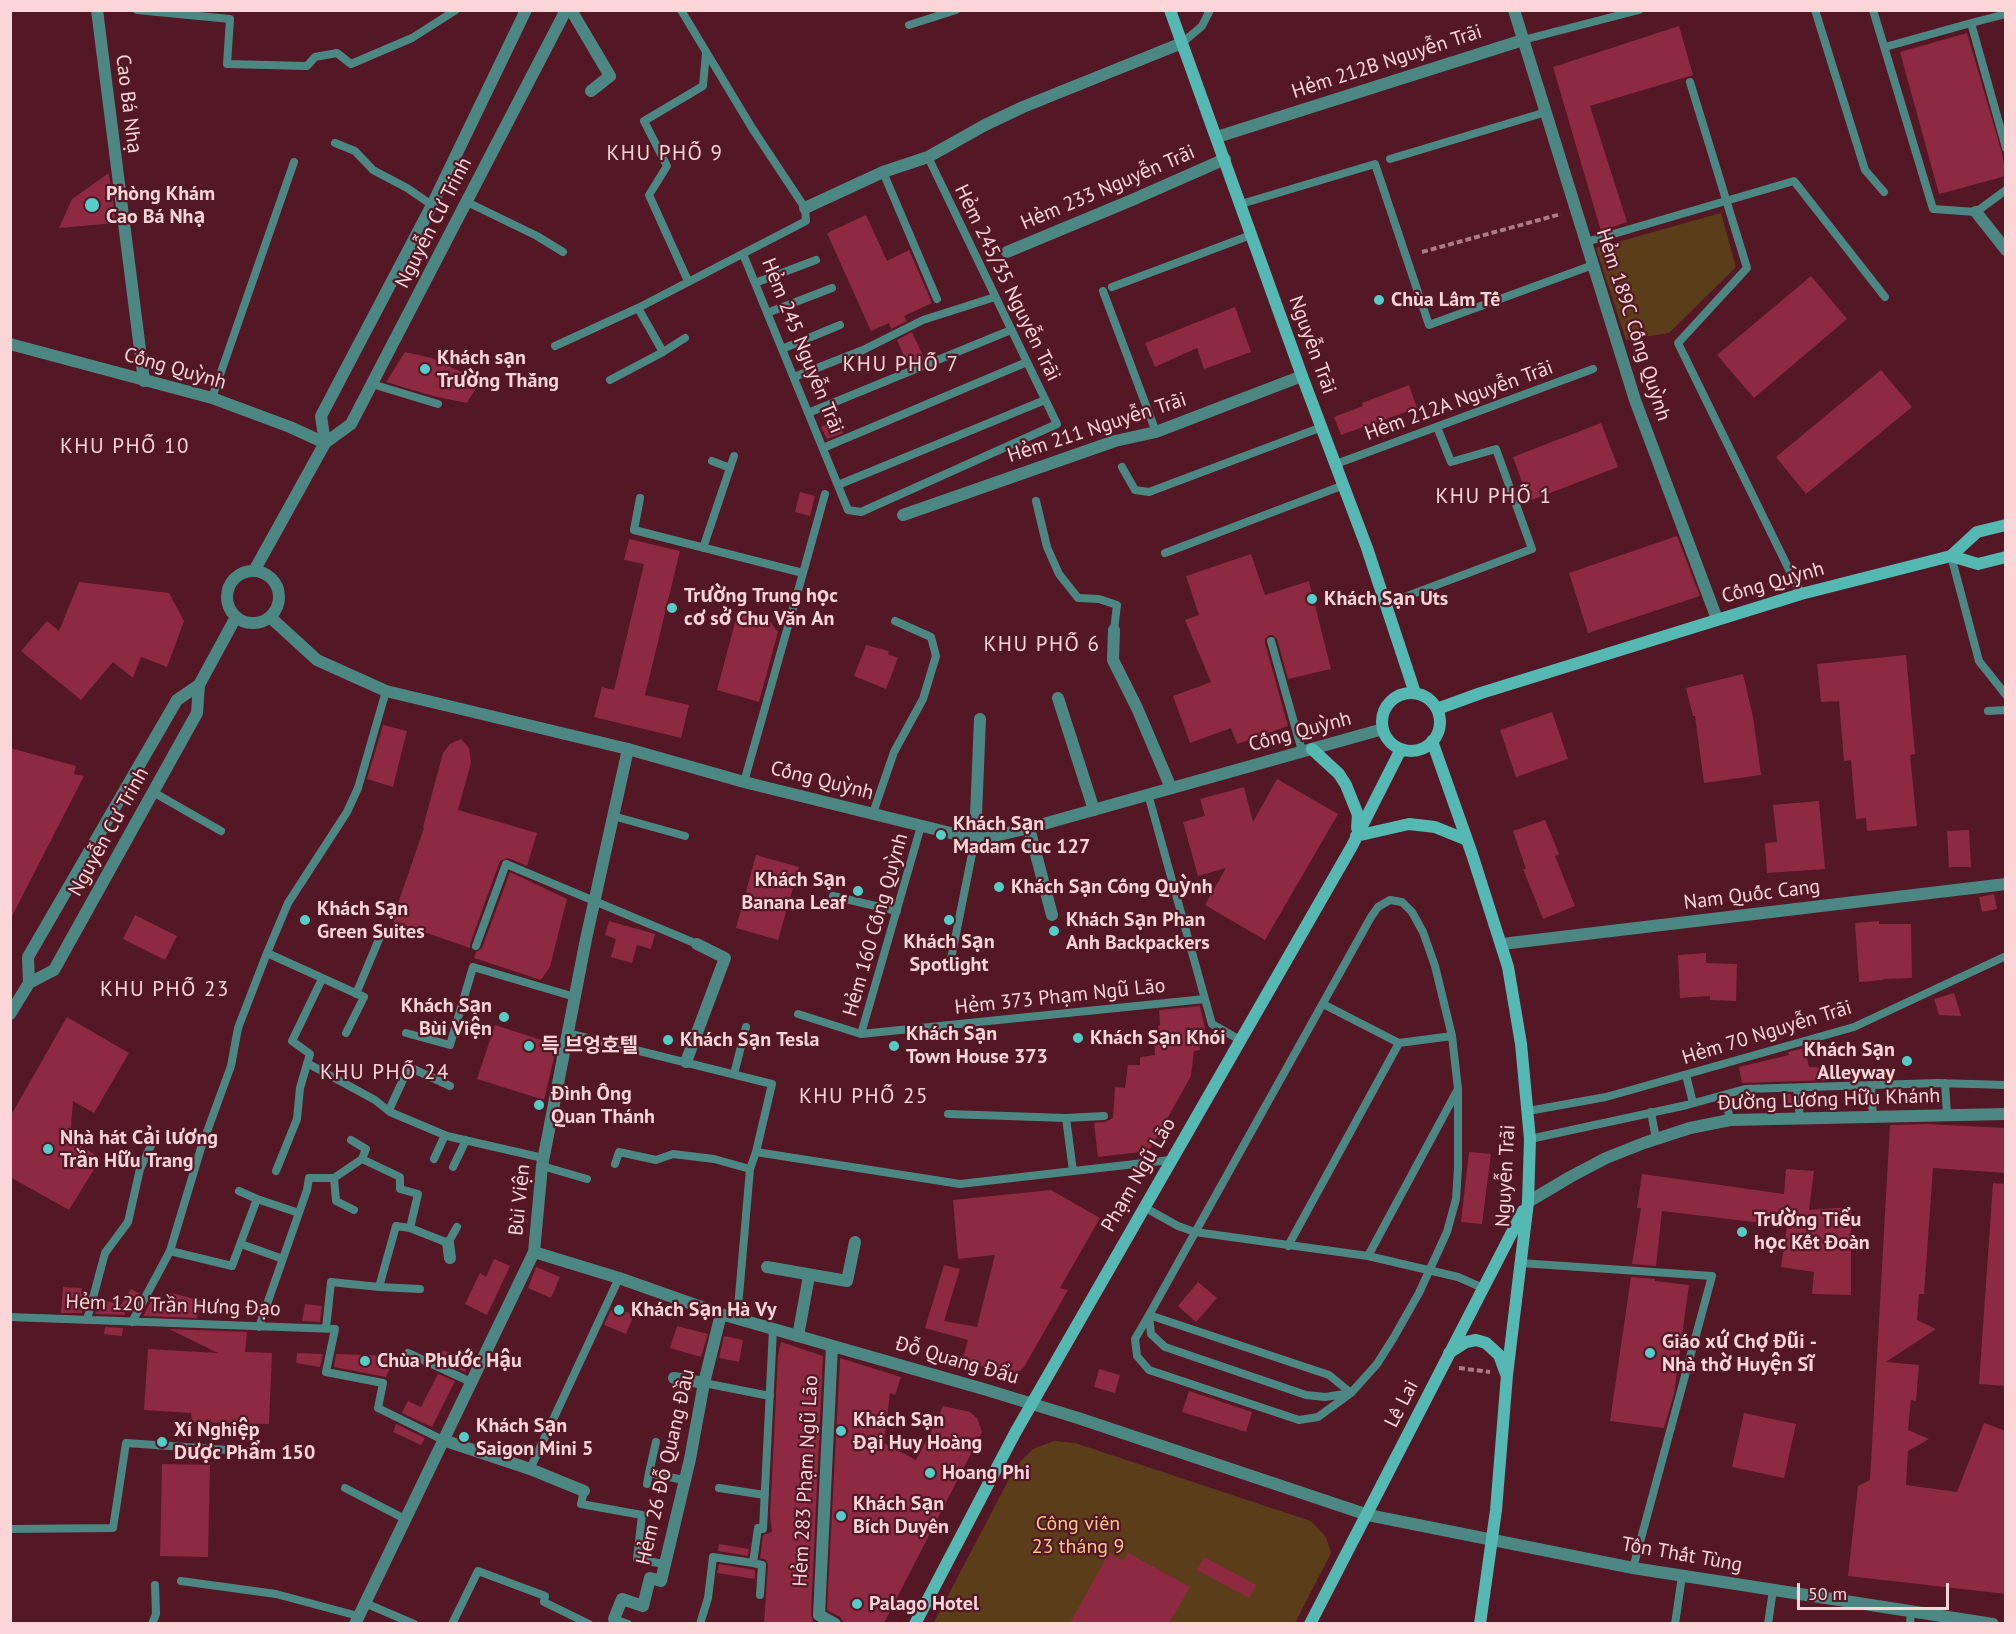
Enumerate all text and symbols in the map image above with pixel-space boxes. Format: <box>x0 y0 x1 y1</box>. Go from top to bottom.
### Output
street label: Hẻm 212B Nguyễn Trãi <box>1289 20 1485 104</box>
street label: Cao Bá Nhạ <box>110 53 146 155</box>
street label: Hẻm 233 Nguyễn Trãi <box>1017 140 1199 236</box>
district label: KHU PHỐ 9 <box>607 141 723 167</box>
street label: Nguyễn Cư Trinh <box>391 154 477 292</box>
street label: Hẻm 245/35 Nguyễn Trãi <box>949 181 1065 385</box>
place label: Phòng Khám Cao Bá Nhạ <box>106 182 215 229</box>
marker: Phòng Khám Cao Bá Nhạ <box>83 196 101 214</box>
street label: Hẻm 189C Cống Quỳnh <box>1591 226 1675 424</box>
street label: Hẻm 245 Nguyễn Trãi <box>756 255 848 437</box>
place label: Chùa Lâm Tế <box>1391 288 1500 312</box>
street label: Nguyễn Trãi <box>1283 293 1341 397</box>
marker: Chùa Lâm Tế <box>1372 293 1386 307</box>
street label: Cống Quỳnh <box>121 343 229 395</box>
place label: Khách sạn Trường Thắng <box>437 346 559 393</box>
district label: KHU PHỐ 7 <box>843 352 959 378</box>
street label: Hẻm 212A Nguyễn Trãi <box>1362 356 1556 446</box>
marker: Khách sạn Trường Thắng <box>418 362 432 376</box>
street label: Hẻm 211 Nguyễn Trãi <box>1004 388 1190 468</box>
district label: KHU PHỐ 10 <box>60 434 190 460</box>
district label: KHU PHỐ 1 <box>1436 484 1552 510</box>
street label: Cống Quỳnh <box>1719 557 1827 609</box>
place label: Trường Trung học cơ sở Chu Văn An <box>684 584 838 631</box>
place label: Khách Sạn Uts <box>1324 587 1448 611</box>
marker: Khách Sạn Uts <box>1305 592 1319 606</box>
marker: Trường Trung học cơ sở Chu Văn An <box>665 601 679 615</box>
district label: KHU PHỐ 6 <box>984 632 1100 658</box>
street label: Cống Quỳnh <box>1246 707 1354 757</box>
street label: Cống Quỳnh <box>768 757 876 805</box>
street label: Nguyễn Cư Trinh <box>64 763 154 901</box>
place label: Khách Sạn Madam Cuc 127 <box>953 812 1090 859</box>
marker: Khách Sạn Madam Cuc 127 <box>934 828 948 842</box>
street label: Hẻm 160 Cống Quỳnh <box>838 831 914 1019</box>
place label: Khách Sạn Banana Leaf <box>741 868 846 915</box>
place label: Khách Sạn Cống Quỳnh <box>1011 875 1213 899</box>
street label: Nam Quốc Cang <box>1682 875 1822 915</box>
marker: Khách Sạn Cống Quỳnh <box>992 880 1006 894</box>
marker: Khách Sạn Banana Leaf <box>851 884 865 898</box>
place label: Khách Sạn Green Suites <box>317 897 425 944</box>
place label: Khách Sạn Phan Anh Backpackers <box>1066 908 1210 955</box>
marker: Khách Sạn Green Suites <box>298 913 312 927</box>
marker: Khách Sạn Spotlight <box>942 913 956 927</box>
marker: Khách Sạn Phan Anh Backpackers <box>1047 924 1061 938</box>
place label: Khách Sạn Spotlight <box>903 930 995 977</box>
street label: Hẻm 373 Phạm Ngũ Lão <box>953 974 1167 1020</box>
district label: KHU PHỐ 23 <box>100 977 230 1003</box>
place label: Khách Sạn Bùi Viện <box>401 994 492 1041</box>
street label: Hẻm 70 Nguyễn Trãi <box>1679 996 1855 1070</box>
marker: Khách Sạn Bùi Viện <box>497 1010 511 1024</box>
place label: Khách Sạn Town House 373 <box>906 1022 1048 1069</box>
place label: Khách Sạn Khói <box>1090 1026 1226 1050</box>
place label: Khách Sạn Tesla <box>680 1028 819 1052</box>
marker: Khách Sạn Khói <box>1071 1031 1085 1045</box>
marker: Khách Sạn Tesla <box>661 1033 675 1047</box>
place label: 득 브엉호텔 <box>541 1034 638 1058</box>
place label: Khách Sạn Alleyway <box>1804 1038 1895 1085</box>
marker: 득 브엉호텔 <box>522 1039 536 1053</box>
marker: Khách Sạn Town House 373 <box>887 1039 901 1053</box>
marker: Khách Sạn Alleyway <box>1900 1054 1914 1068</box>
district label: KHU PHỐ 24 <box>320 1060 450 1086</box>
place label: Đình Ông Quan Thánh <box>551 1082 655 1129</box>
district label: KHU PHỐ 25 <box>799 1084 929 1110</box>
street label: Đường Lương Hữu Khánh <box>1717 1084 1941 1116</box>
marker: Đình Ông Quan Thánh <box>532 1098 546 1112</box>
street label: Phạm Ngũ Lão <box>1097 1114 1181 1236</box>
street label: Nguyễn Trãi <box>1491 1124 1521 1228</box>
place label: Nhà hát Cải lương Trần Hữu Trang <box>60 1126 218 1173</box>
marker: Nhà hát Cải lương Trần Hữu Trang <box>41 1142 55 1156</box>
street label: Bùi Viện <box>504 1163 536 1237</box>
place label: Trường Tiểu học Kết Đoàn <box>1754 1208 1870 1255</box>
marker: Trường Tiểu học Kết Đoàn <box>1735 1225 1749 1239</box>
street label: Hẻm 120 Trần Hưng Đạo <box>65 1290 281 1322</box>
place label: Khách Sạn Hà Vy <box>631 1298 777 1322</box>
marker: Khách Sạn Hà Vy <box>612 1303 626 1317</box>
place label: Giáo xứ Chợ Đũi - Nhà thờ Huyện Sĩ <box>1662 1330 1817 1377</box>
street label: Ðỗ Quang Ðẩu <box>893 1332 1021 1390</box>
marker: Giáo xứ Chợ Đũi - Nhà thờ Huyện Sĩ <box>1643 1346 1657 1360</box>
place label: Chùa Phước Hậu <box>377 1349 522 1373</box>
marker: Chùa Phước Hậu <box>358 1354 372 1368</box>
street label: Hẻm 26 Ðỗ Quang Ðầu <box>632 1367 700 1567</box>
street label: Hẻm 283 Phạm Ngũ Lão <box>788 1375 824 1587</box>
street label: Lê Lai <box>1380 1376 1424 1432</box>
place label: Khách Sạn Đại Huy Hoàng <box>853 1408 982 1455</box>
place label: Khách Sạn Saigon Mini 5 <box>476 1414 593 1461</box>
place label: Xí Nghiệp Dược Phẩm 150 <box>174 1418 315 1465</box>
marker: Khách Sạn Đại Huy Hoàng <box>834 1424 848 1438</box>
marker: Khách Sạn Saigon Mini 5 <box>457 1430 471 1444</box>
marker: Xí Nghiệp Dược Phẩm 150 <box>155 1435 169 1449</box>
place label: Hoang Phi <box>942 1461 1030 1485</box>
marker: Hoang Phi <box>923 1466 937 1480</box>
place label: Khách Sạn Bích Duyên <box>853 1492 949 1539</box>
marker: Khách Sạn Bích Duyên <box>834 1509 848 1523</box>
park label: Công viên 23 tháng 9 <box>1032 1512 1124 1559</box>
street label: Tôn Thất Tùng <box>1620 1533 1744 1577</box>
scale bar <box>1800 1571 1952 1609</box>
text: 50 m <box>1808 1582 1847 1605</box>
place label: Palago Hotel <box>869 1592 979 1616</box>
marker: Palago Hotel <box>850 1597 864 1611</box>

